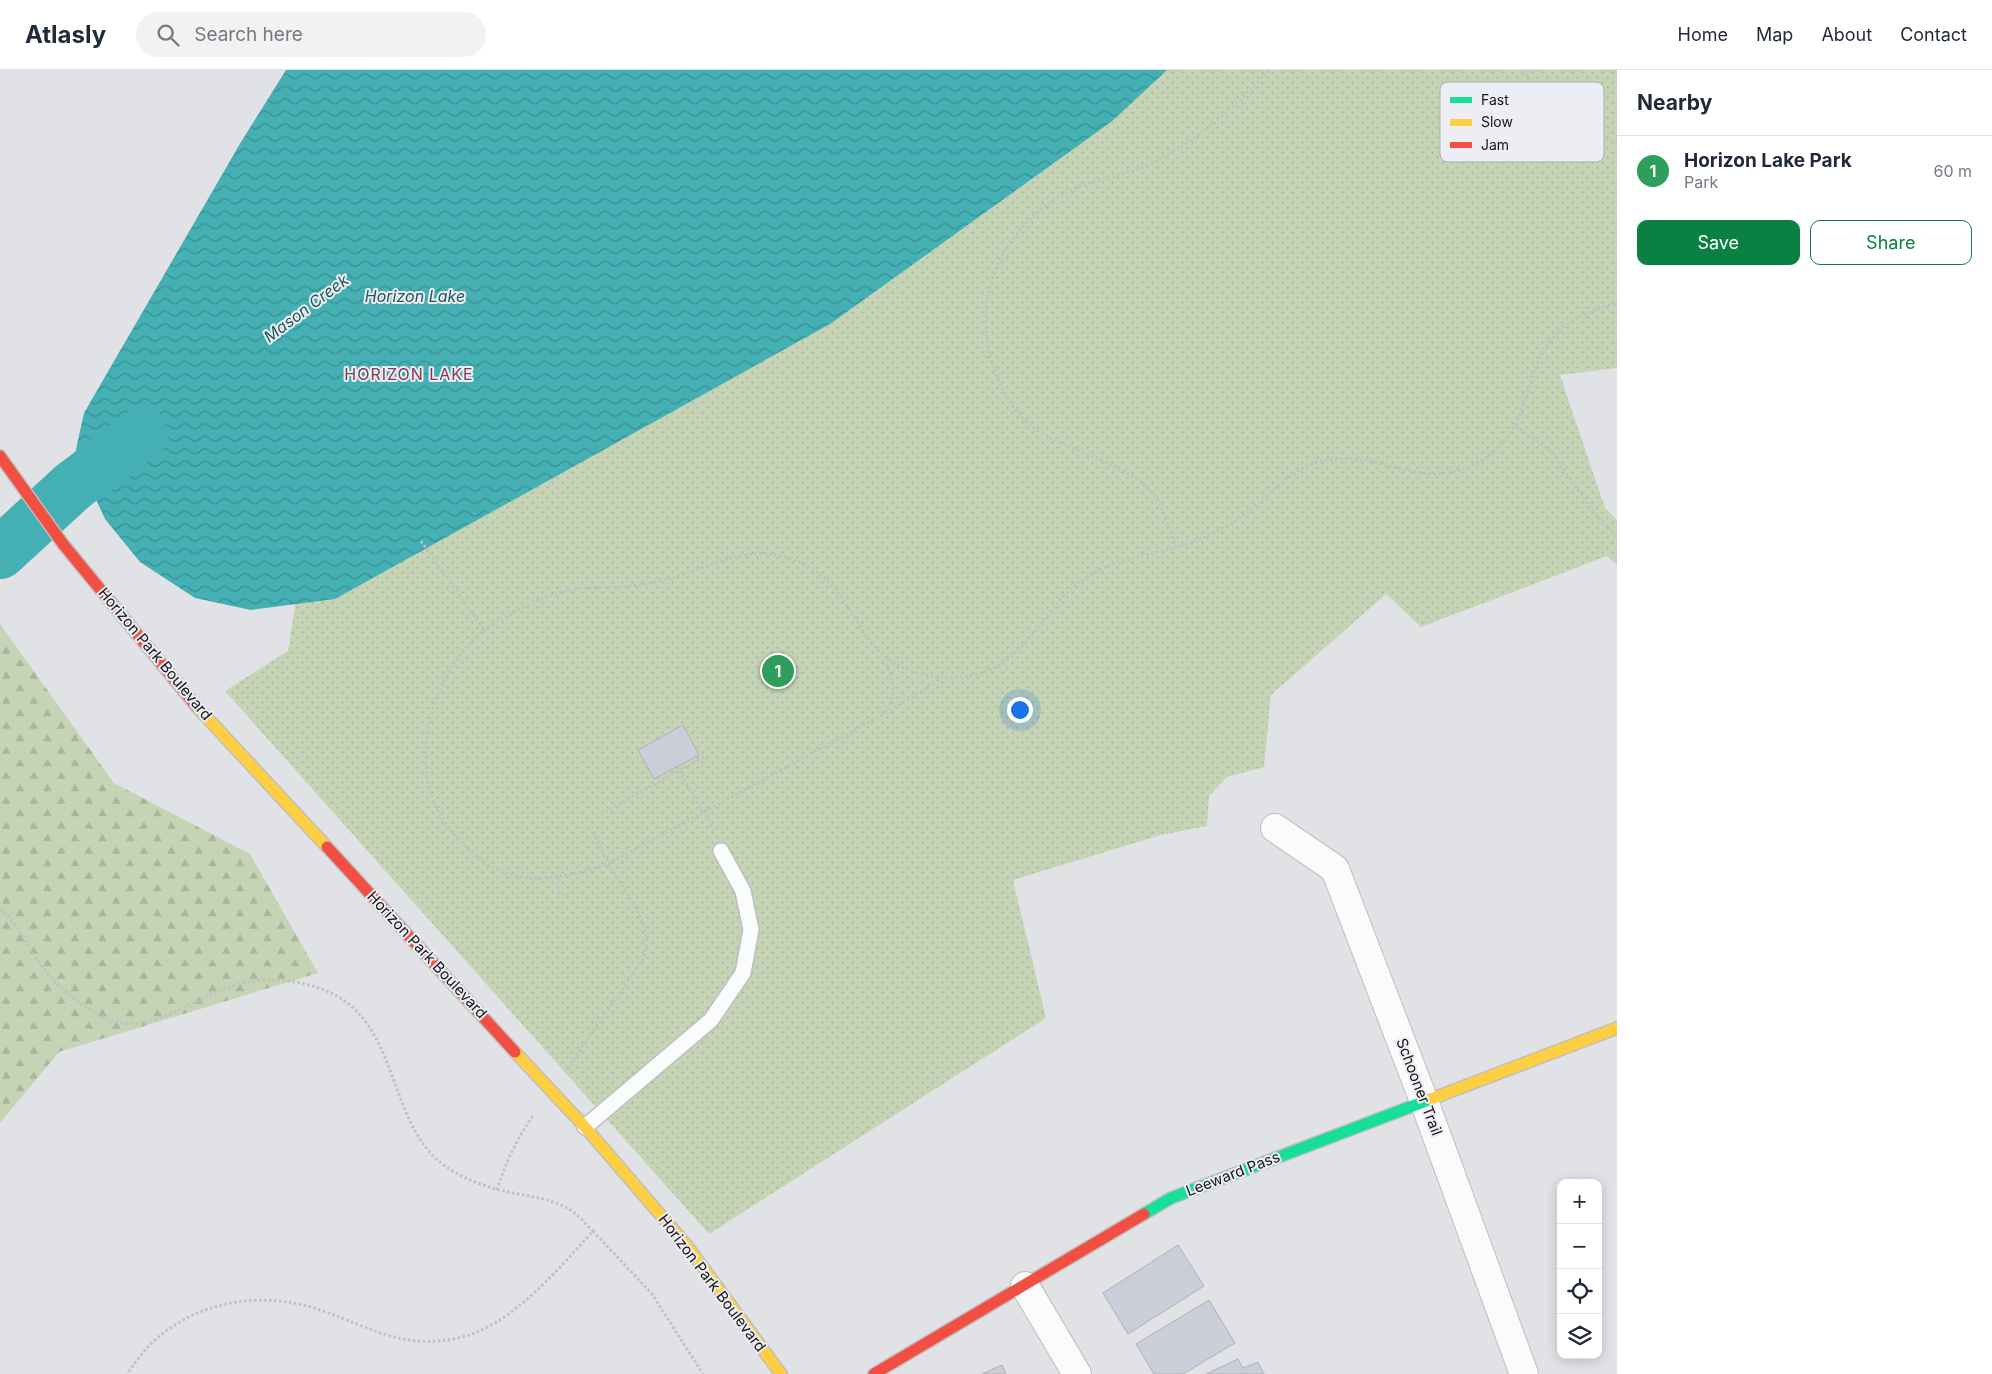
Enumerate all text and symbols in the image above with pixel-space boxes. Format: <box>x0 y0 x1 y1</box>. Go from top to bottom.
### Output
search box <box>136 12 486 57</box>
text: Atlasly <box>25 20 106 49</box>
icon: search <box>154 21 182 49</box>
text: Search here <box>194 23 303 46</box>
text: Home <box>1678 24 1728 45</box>
text: Map <box>1756 24 1793 45</box>
text: About <box>1821 24 1872 45</box>
text: Contact <box>1900 24 1967 45</box>
legend <box>1440 82 1604 162</box>
text: Nearby <box>1637 90 1712 115</box>
text: Fast <box>1481 91 1509 108</box>
text: Slow <box>1481 113 1513 130</box>
text: Jam <box>1481 136 1509 153</box>
text: Horizon Lake Park <box>1684 149 1852 172</box>
text: 1 <box>1650 161 1656 181</box>
text: 60 m <box>1933 161 1972 181</box>
text: Park <box>1684 172 1718 192</box>
button: Save <box>1637 220 1800 265</box>
button: Share <box>1810 220 1972 265</box>
water label: Mason Creek <box>260 270 352 346</box>
water label: Horizon Lake <box>365 286 465 306</box>
district label: HORIZON LAKE <box>344 364 474 384</box>
street label: Horizon Park Boulevard <box>94 584 216 724</box>
pin: 1 <box>762 652 794 690</box>
your location <box>1007 697 1033 723</box>
street label: Horizon Park Boulevard <box>363 887 491 1022</box>
street label: Schooner Trail <box>1392 1035 1447 1138</box>
street label: Leeward Pass <box>1183 1147 1283 1200</box>
map controls <box>1557 1179 1602 1359</box>
button: + <box>1557 1179 1602 1224</box>
street label: Horizon Park Boulevard <box>654 1210 770 1355</box>
button: − <box>1557 1224 1602 1269</box>
button: locate <box>1557 1269 1602 1314</box>
button: layers <box>1557 1314 1602 1359</box>

